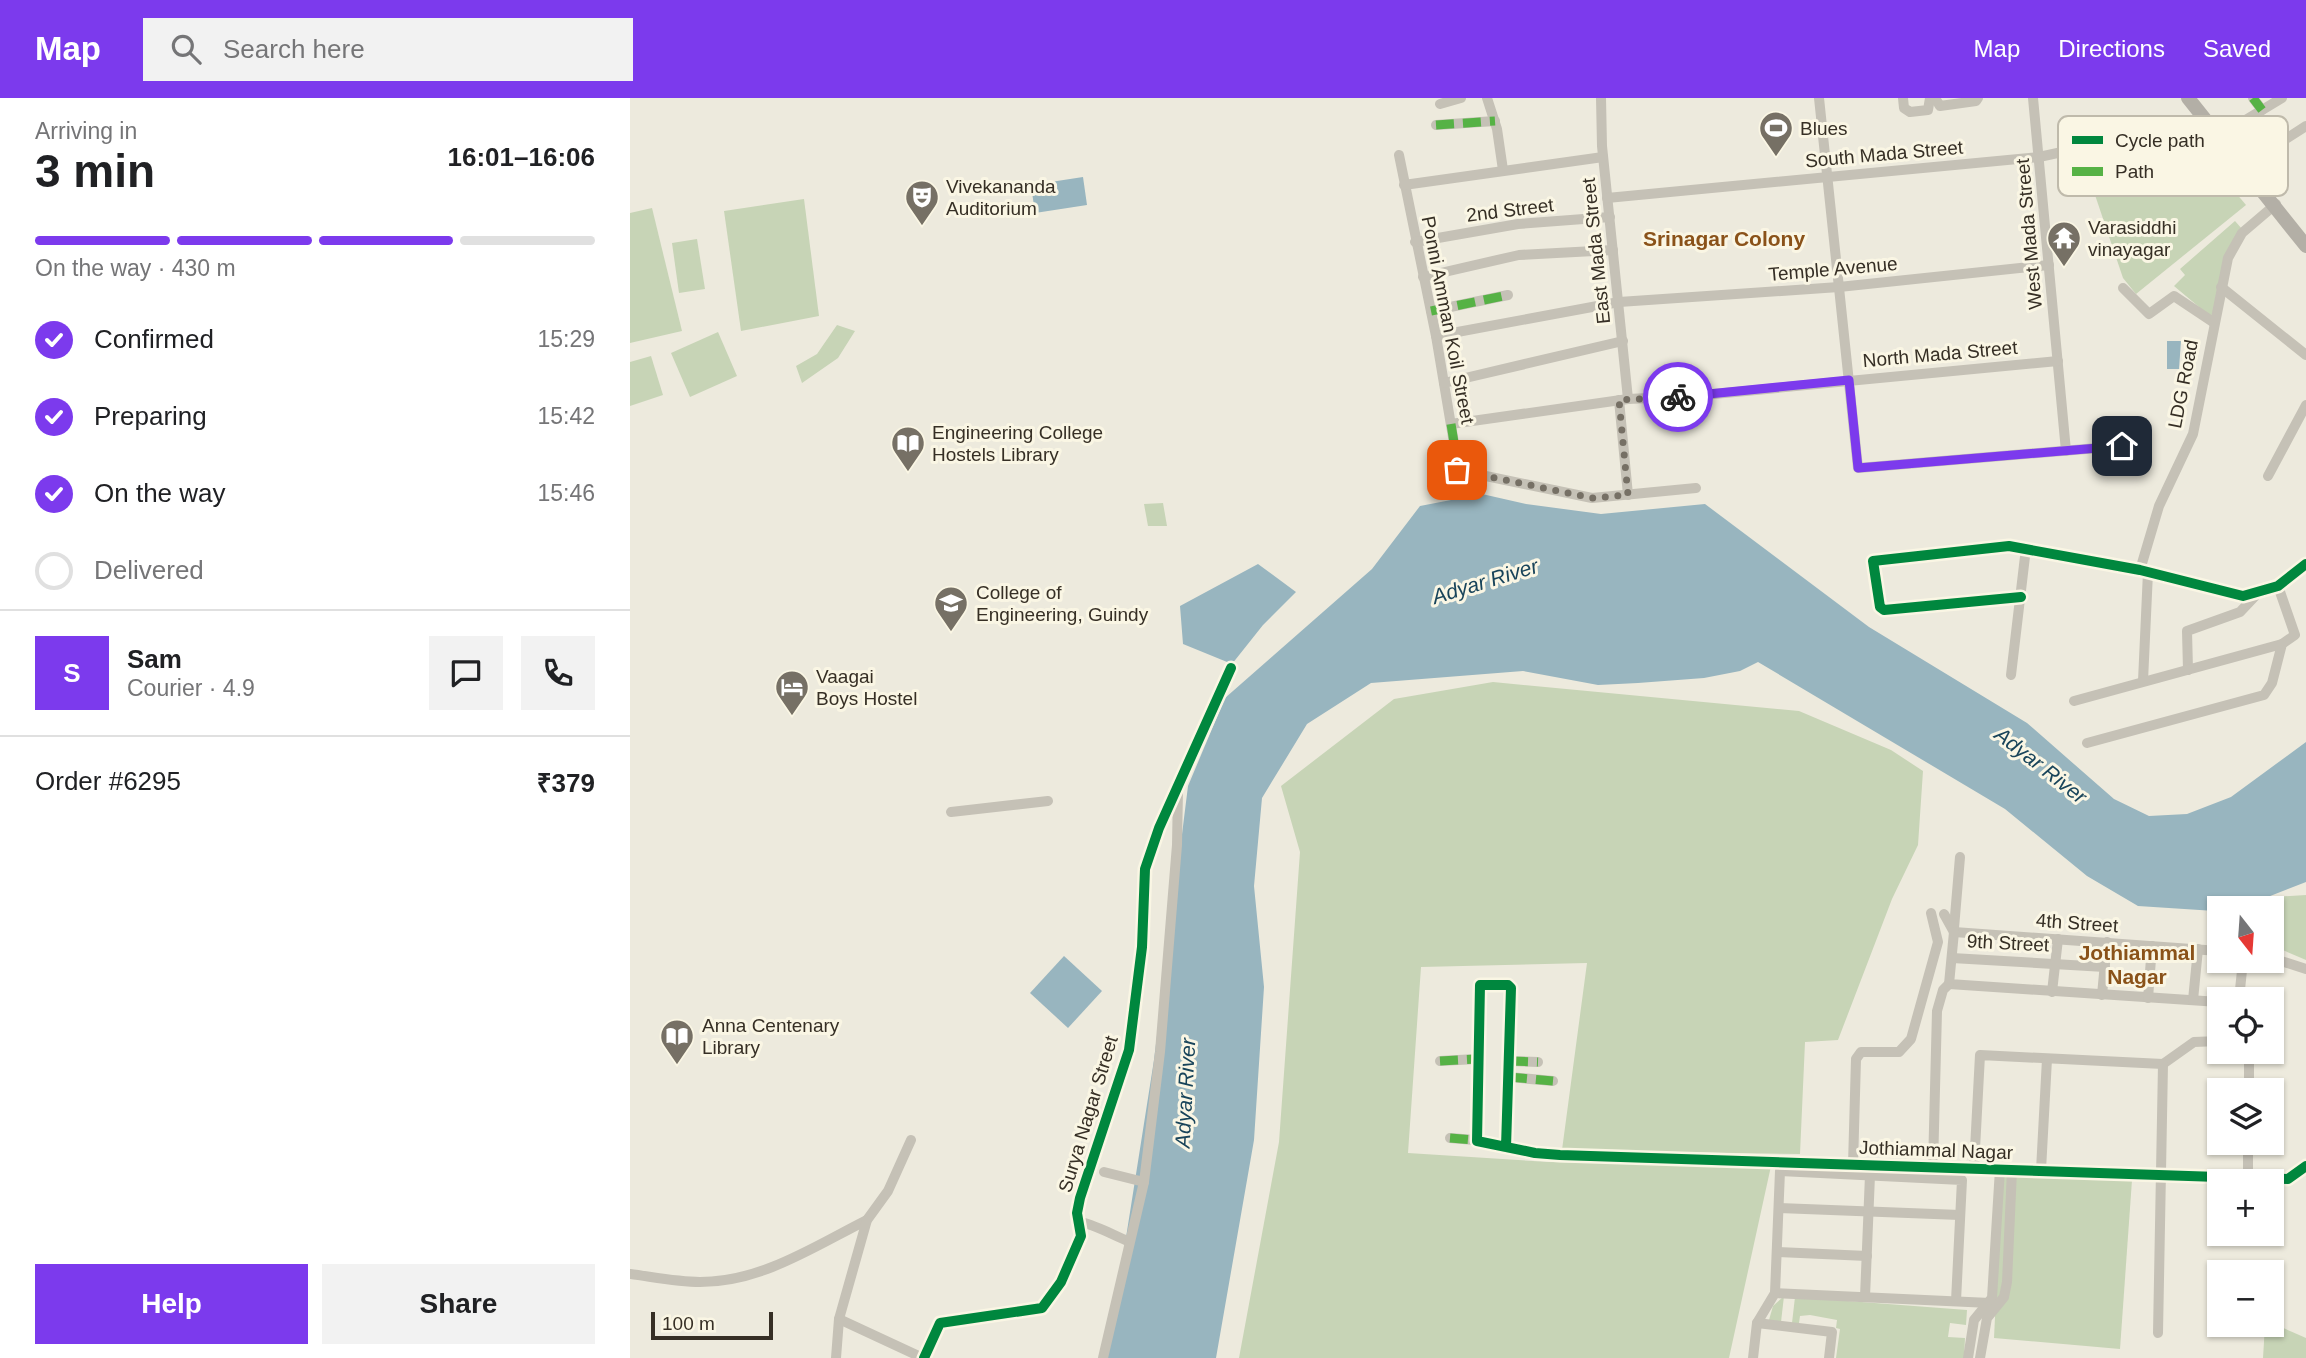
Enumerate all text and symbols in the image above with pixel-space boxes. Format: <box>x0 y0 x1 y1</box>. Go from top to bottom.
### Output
search box <box>143 18 633 81</box>
text: Map <box>35 30 101 67</box>
icon: search <box>167 30 205 68</box>
text: Search here <box>223 34 365 64</box>
text: Map <box>1974 35 2020 62</box>
text: Directions <box>2058 35 2165 62</box>
text: Saved <box>2203 35 2271 62</box>
sports icon: Blues <box>1757 109 1795 158</box>
legend <box>2058 116 2288 196</box>
text: Arriving in <box>35 118 137 144</box>
place label: Blues <box>1800 118 1848 139</box>
text: Cycle path <box>2115 130 2205 151</box>
street label: South Mada Street <box>1804 137 1965 171</box>
text: 16:01–16:06 <box>448 142 595 172</box>
text: 3 min <box>35 145 155 197</box>
street label: West Mada Street <box>2012 157 2046 310</box>
text: Path <box>2115 161 2154 182</box>
place label: Vivekananda Auditorium <box>946 176 1056 219</box>
street label: East Mada Street <box>1578 176 1614 325</box>
theatre icon: Vivekananda Auditorium <box>903 178 941 227</box>
street label: 2nd Street <box>1465 194 1556 226</box>
street label: Ponni Amman Koil Street <box>1418 214 1479 426</box>
place label: Varasiddhi vinayagar <box>2088 217 2176 260</box>
temple icon: Varasiddhi vinayagar <box>2045 219 2083 268</box>
district label: Srinagar Colony <box>1643 227 1805 250</box>
street label: Temple Avenue <box>1768 253 1898 285</box>
text: On the way · 430 m <box>35 255 236 281</box>
icon: check <box>35 321 73 359</box>
text: Confirmed <box>94 324 214 354</box>
text: 15:29 <box>537 326 595 352</box>
street label: North Mada Street <box>1862 337 2019 371</box>
street label: LDG Road <box>2164 338 2202 430</box>
courier <box>1643 362 1713 432</box>
icon: bike <box>1659 378 1697 416</box>
icon: check <box>35 398 73 436</box>
text: Preparing <box>94 401 207 431</box>
text: 15:42 <box>537 403 595 429</box>
pin <box>2092 416 2152 476</box>
place label: Engineering College Hostels Library <box>932 422 1103 465</box>
library icon: Engineering College Hostels Library <box>889 424 927 473</box>
icon: home <box>2103 427 2141 465</box>
pin <box>1427 440 1487 500</box>
icon: bag <box>1438 451 1476 489</box>
icon: check <box>35 475 73 513</box>
text: On the way <box>94 478 226 508</box>
text: 15:46 <box>537 480 595 506</box>
water label: Adyar River <box>1427 554 1542 609</box>
text: Delivered <box>94 555 204 585</box>
place label: College of Engineering, Guindy <box>976 582 1149 625</box>
school or university icon: College of Engineering, Guindy <box>932 584 970 633</box>
button: chat <box>429 636 503 710</box>
button: phone <box>521 636 595 710</box>
text: Sam <box>127 644 182 674</box>
text: S <box>63 658 81 688</box>
place label: Vaagai Boys Hostel <box>816 666 917 709</box>
hotel icon: Vaagai Boys Hostel <box>773 668 811 717</box>
text: Courier · 4.9 <box>127 675 255 701</box>
water label: Adyar River <box>1989 721 2092 808</box>
text: Order #6295 <box>35 766 181 796</box>
text: ₹379 <box>537 768 595 798</box>
north arrow <box>2207 896 2284 973</box>
map controls <box>2207 896 2284 1337</box>
street label: 4th Street <box>2035 910 2120 936</box>
street label: 9th Street <box>1966 930 2050 956</box>
district label: Jothiammal Nagar <box>2079 941 2195 988</box>
button: locate <box>2207 987 2284 1064</box>
place label: Anna Centenary Library <box>702 1015 840 1058</box>
library icon: Anna Centenary Library <box>658 1017 696 1066</box>
street label: Surya Nagar Street <box>1054 1032 1122 1195</box>
water label: Adyar River <box>1171 1037 1199 1150</box>
button: layers <box>2207 1078 2284 1155</box>
street label: Jothiammal Nagar <box>1859 1137 2014 1163</box>
button: + <box>2207 1169 2284 1246</box>
button: − <box>2207 1260 2284 1337</box>
button: Help <box>35 1264 308 1344</box>
button: Share <box>322 1264 595 1344</box>
scale bar <box>651 1309 774 1341</box>
text: 100 m <box>662 1313 715 1334</box>

